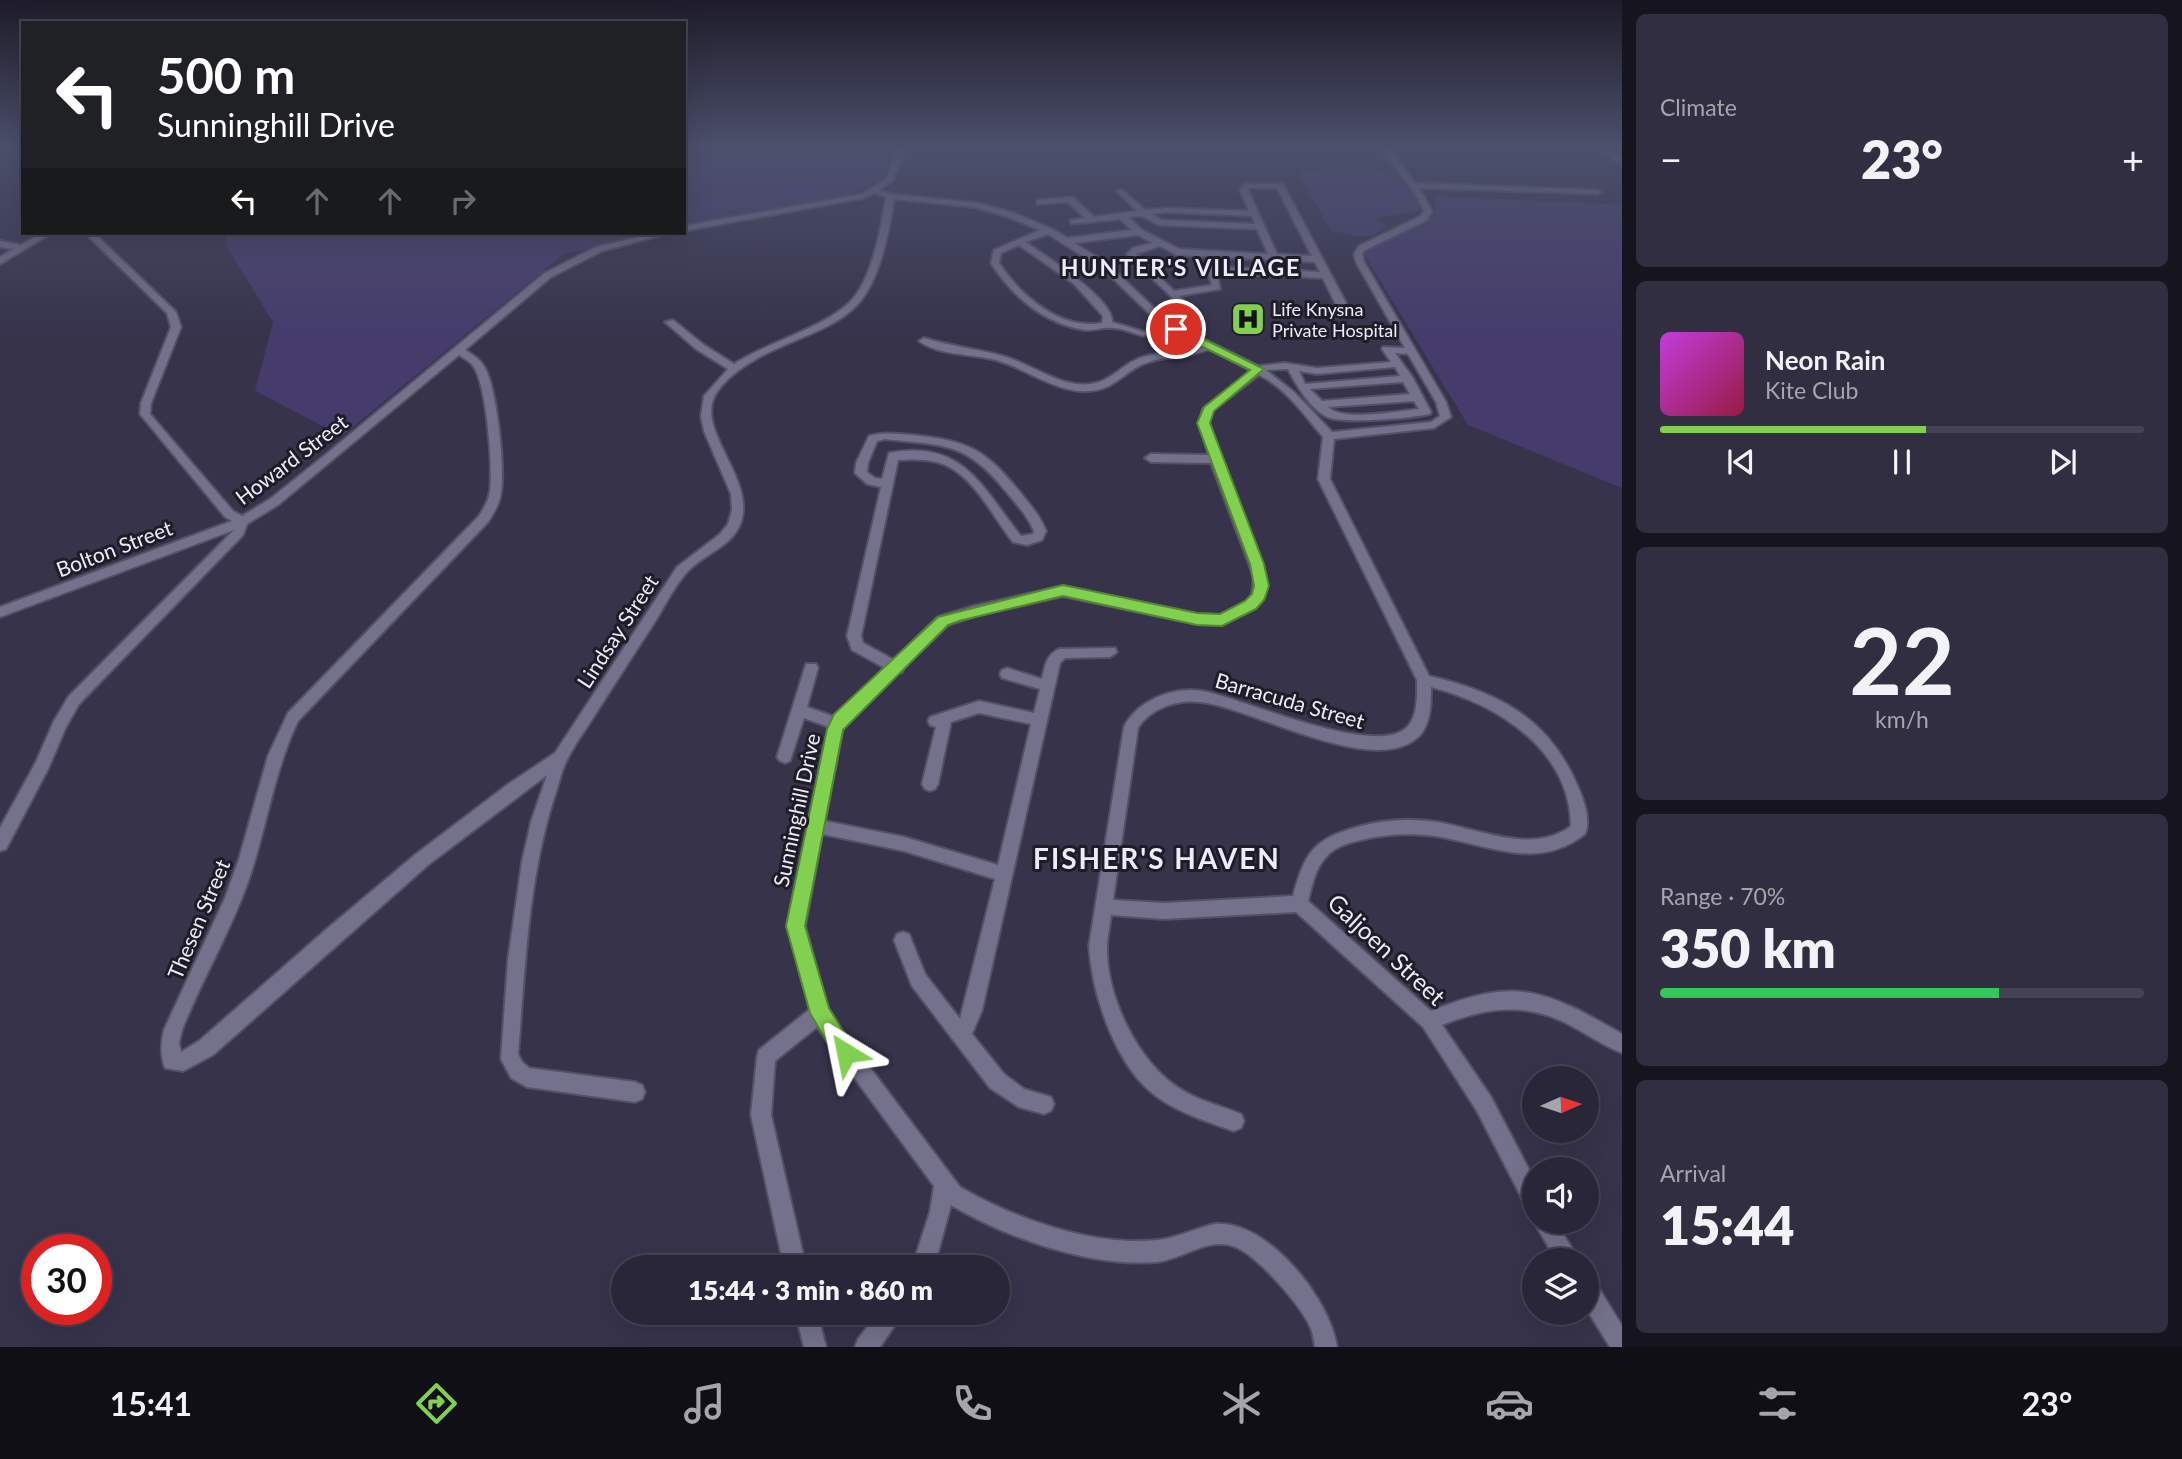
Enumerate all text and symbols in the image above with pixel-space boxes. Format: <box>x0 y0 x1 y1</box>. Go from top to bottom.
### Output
text: 500 m <box>157 46 295 104</box>
icon: left <box>42 49 133 140</box>
text: Climate <box>1660 93 1737 121</box>
text: Sunninghill Drive <box>157 105 395 144</box>
text: 23° <box>1861 128 1943 190</box>
text: − <box>1660 136 1682 182</box>
text: + <box>2122 136 2144 182</box>
icon: left <box>225 182 263 220</box>
icon: ahead <box>298 182 336 220</box>
icon: ahead <box>371 182 409 220</box>
icon: right <box>444 182 482 220</box>
district label: HUNTER'S VILLAGE <box>1061 253 1301 281</box>
place label: Life Knysna Private Hospital <box>1272 298 1397 341</box>
pin <box>1146 299 1206 359</box>
hospital icon: Life Knysna Private Hospital <box>1229 300 1267 338</box>
icon: arrive <box>1157 310 1195 348</box>
text: Neon Rain <box>1765 344 1885 376</box>
text: Kite Club <box>1765 376 1858 404</box>
street label: Howard Street <box>230 408 352 509</box>
icon: previous <box>1722 443 1760 481</box>
icon: pause <box>1883 443 1921 481</box>
icon: next <box>2044 443 2082 481</box>
street label: Bolton Street <box>53 514 176 582</box>
street label: Lindsay Street <box>571 569 663 692</box>
text: 22 <box>1849 605 1955 714</box>
street label: Barracuda Street <box>1213 667 1368 733</box>
text: km/h <box>1875 705 1929 733</box>
street label: Sunninghill Drive <box>768 731 824 889</box>
district label: FISHER'S HAVEN <box>1033 841 1281 875</box>
street label: Thesen Street <box>162 855 235 983</box>
text: Range · 70% <box>1660 882 1785 910</box>
street label: Galjoen Street <box>1322 887 1452 1011</box>
text: 350 km <box>1660 917 1836 979</box>
position arrow <box>809 1016 883 1090</box>
north arrow <box>1522 1066 1600 1143</box>
map controls <box>1522 1066 1599 1325</box>
button: sound <box>1522 1157 1599 1234</box>
text: Arrival <box>1660 1159 1726 1187</box>
text: 15:44 <box>1660 1194 1794 1256</box>
speed limit sign: 30 <box>21 1234 112 1325</box>
button: layers <box>1522 1248 1599 1325</box>
text: 15:44 · 3 min · 860 m <box>688 1274 933 1306</box>
icon: directions <box>412 1379 461 1428</box>
icon: music <box>680 1379 729 1428</box>
icon: phone <box>948 1379 997 1428</box>
icon: climate <box>1217 1379 1266 1428</box>
icon: car <box>1485 1379 1534 1428</box>
icon: filters <box>1753 1379 1802 1428</box>
text: 15:41 <box>110 1384 192 1423</box>
text: 23° <box>2022 1384 2072 1423</box>

